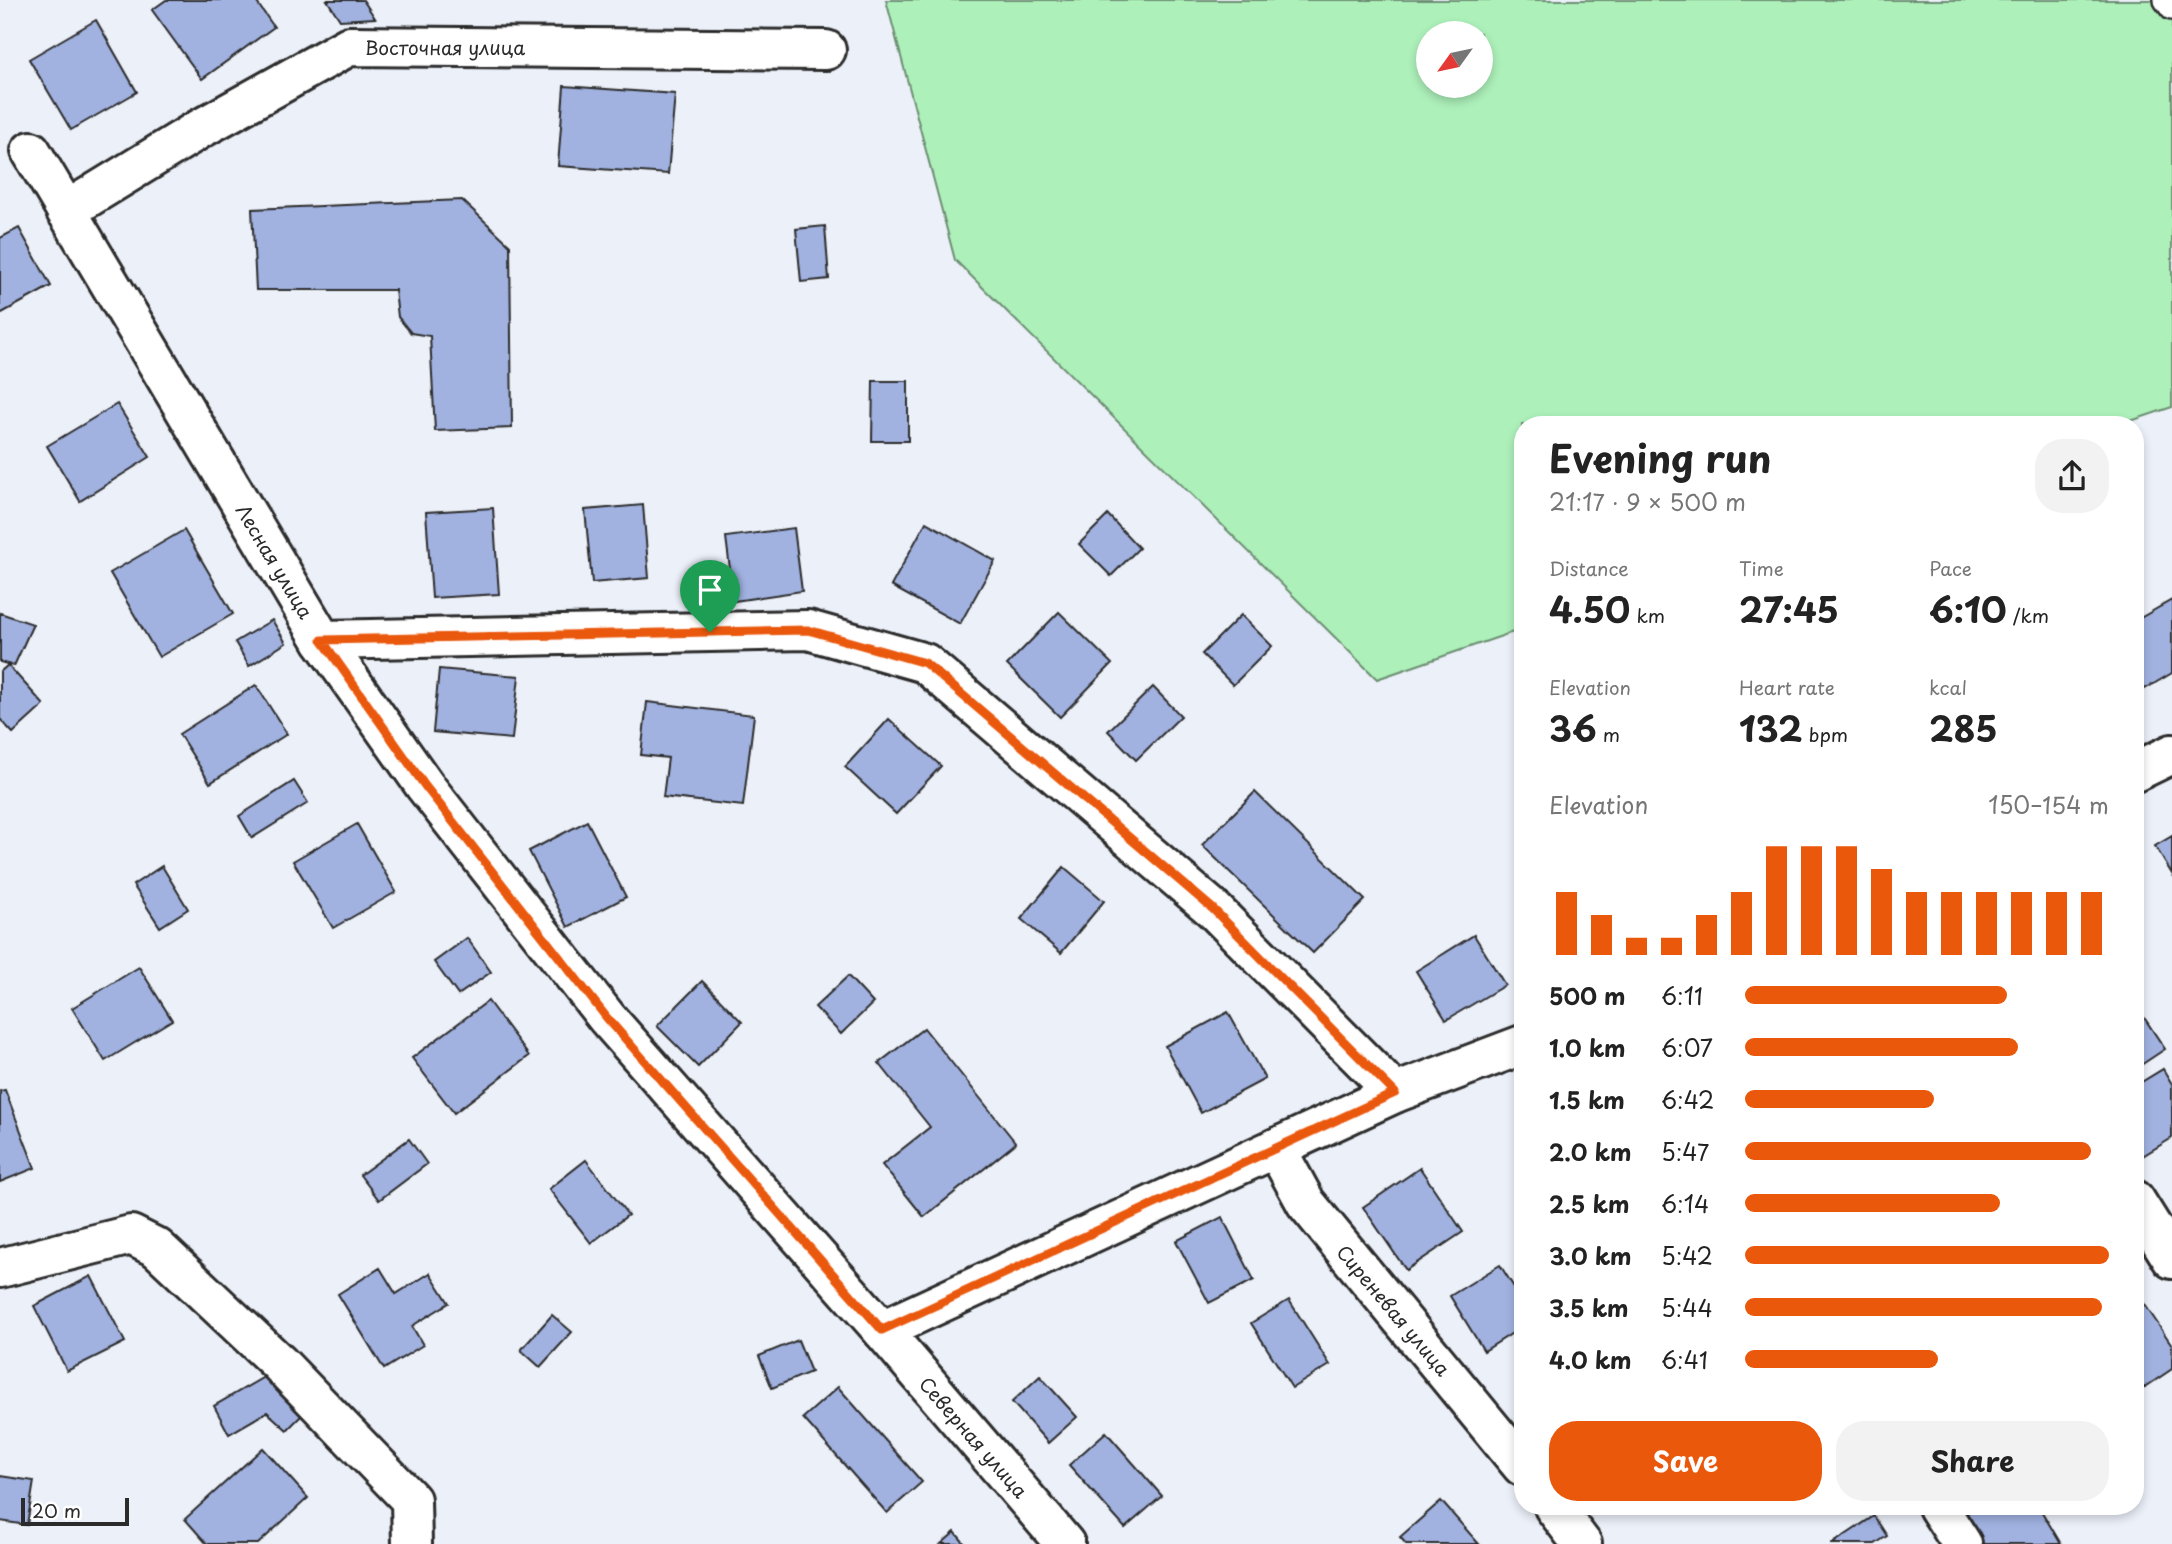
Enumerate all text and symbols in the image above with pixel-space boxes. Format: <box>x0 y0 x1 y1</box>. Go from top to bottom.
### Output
north arrow <box>1416 21 1493 98</box>
map controls <box>1416 21 1493 98</box>
street label: Восточная улица <box>365 33 525 61</box>
text: Evening run <box>1549 429 1771 486</box>
button: share <box>2035 439 2109 513</box>
text: 21:17 · 9 × 500 m <box>1549 484 1746 519</box>
street label: Лесная улица <box>230 498 320 624</box>
text: Distance <box>1549 554 1629 582</box>
text: Time <box>1739 554 1784 582</box>
text: Pace <box>1929 554 1972 582</box>
pin <box>680 560 740 632</box>
icon: arrive <box>691 571 729 609</box>
text: 4.50 <box>1549 582 1630 635</box>
text: 27:45 <box>1739 582 1839 635</box>
text: 6:10 <box>1929 582 2007 635</box>
text: km <box>1630 601 1665 629</box>
text: /km <box>2007 601 2049 629</box>
text: Elevation <box>1549 673 1631 701</box>
text: Heart rate <box>1739 673 1835 701</box>
text: kcal <box>1929 673 1967 701</box>
text: 36 <box>1549 701 1597 754</box>
text: 132 <box>1739 701 1803 754</box>
text: 285 <box>1929 701 1998 754</box>
text: m <box>1597 720 1620 748</box>
text: bpm <box>1803 720 1848 748</box>
text: Elevation <box>1549 787 1648 822</box>
text: 150–154 m <box>1988 787 2109 822</box>
text: 500 m <box>1549 978 1626 1013</box>
text: 6:11 <box>1661 978 1703 1013</box>
text: 1.0 km <box>1549 1030 1626 1065</box>
text: 6:07 <box>1661 1030 1713 1065</box>
text: 1.5 km <box>1549 1082 1625 1117</box>
text: 6:42 <box>1661 1082 1714 1117</box>
text: 2.0 km <box>1549 1134 1631 1169</box>
text: 5:47 <box>1661 1134 1709 1169</box>
text: 2.5 km <box>1549 1186 1629 1221</box>
text: 6:14 <box>1661 1186 1709 1221</box>
street label: Сиреневая улица <box>1331 1238 1457 1382</box>
text: 3.0 km <box>1549 1238 1631 1273</box>
text: 5:42 <box>1661 1238 1713 1273</box>
text: 3.5 km <box>1549 1290 1629 1325</box>
text: 5:44 <box>1661 1290 1713 1325</box>
text: 4.0 km <box>1549 1342 1632 1377</box>
text: 6:41 <box>1661 1342 1708 1377</box>
street label: Северная улица <box>913 1370 1035 1504</box>
button: Save <box>1549 1421 1822 1501</box>
button: Share <box>1836 1421 2109 1501</box>
scale bar <box>21 1495 130 1527</box>
text: 20 m <box>32 1496 81 1524</box>

